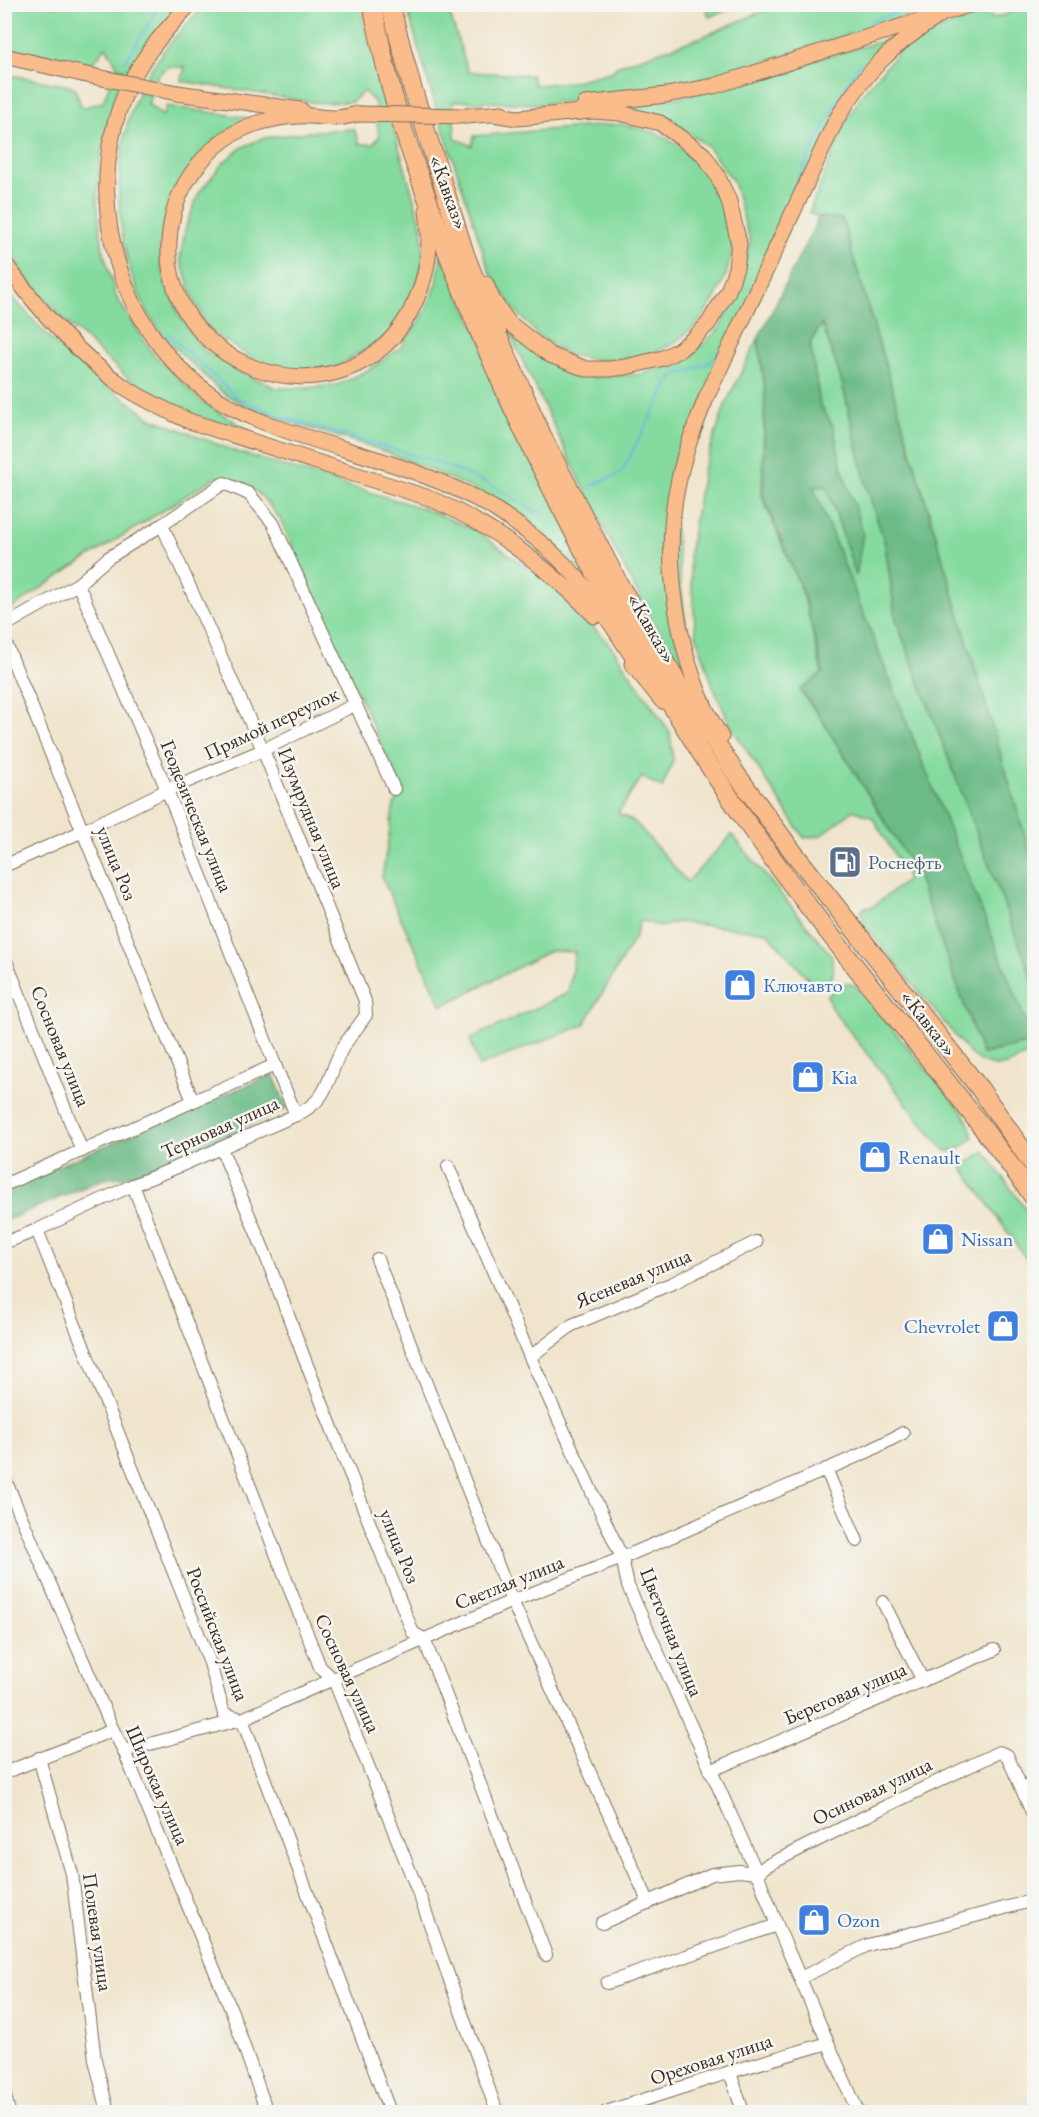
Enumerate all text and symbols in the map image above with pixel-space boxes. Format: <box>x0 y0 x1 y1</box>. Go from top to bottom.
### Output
street label: «Кавказ» <box>423 151 475 233</box>
street label: «Кавказ» <box>621 588 683 668</box>
street label: Прямой переулок <box>199 680 343 766</box>
street label: Геодезическая улица <box>155 736 239 896</box>
street label: Изумрудная улица <box>272 744 352 892</box>
street label: улица Роз <box>90 822 144 904</box>
fuel station icon: Роснефть <box>827 844 863 880</box>
place label: Роснефть <box>868 849 942 875</box>
shop icon: Ключавто <box>722 967 758 1003</box>
place label: Ключавто <box>763 972 843 998</box>
street label: Сосновая улица <box>25 982 97 1110</box>
street label: «Кавказ» <box>895 984 963 1062</box>
shop icon: Kia <box>790 1059 826 1095</box>
place label: Kia <box>831 1064 858 1090</box>
street label: Терновая улица <box>157 1090 283 1164</box>
shop icon: Renault <box>857 1139 893 1175</box>
place label: Renault <box>898 1144 961 1170</box>
shop icon: Nissan <box>920 1221 956 1257</box>
place label: Nissan <box>961 1226 1014 1252</box>
street label: Ясеневая улица <box>570 1242 695 1314</box>
shop icon: Chevrolet <box>985 1308 1021 1344</box>
place label: Chevrolet <box>904 1313 981 1339</box>
street label: улица Роз <box>373 1505 427 1587</box>
street label: Светлая улица <box>451 1548 567 1616</box>
street label: Российская улица <box>181 1563 255 1705</box>
street label: Цветочная улица <box>634 1564 710 1700</box>
street label: Сосновая улица <box>309 1609 387 1737</box>
street label: Береговая улица <box>780 1655 910 1731</box>
street label: Широкая улица <box>120 1721 196 1849</box>
street label: Осиновая улица <box>808 1751 936 1831</box>
street label: Полевая улица <box>77 1871 119 1993</box>
shop icon: Ozon <box>796 1902 832 1938</box>
place label: Ozon <box>837 1907 881 1933</box>
street label: Ореховая улица <box>646 2027 776 2091</box>

